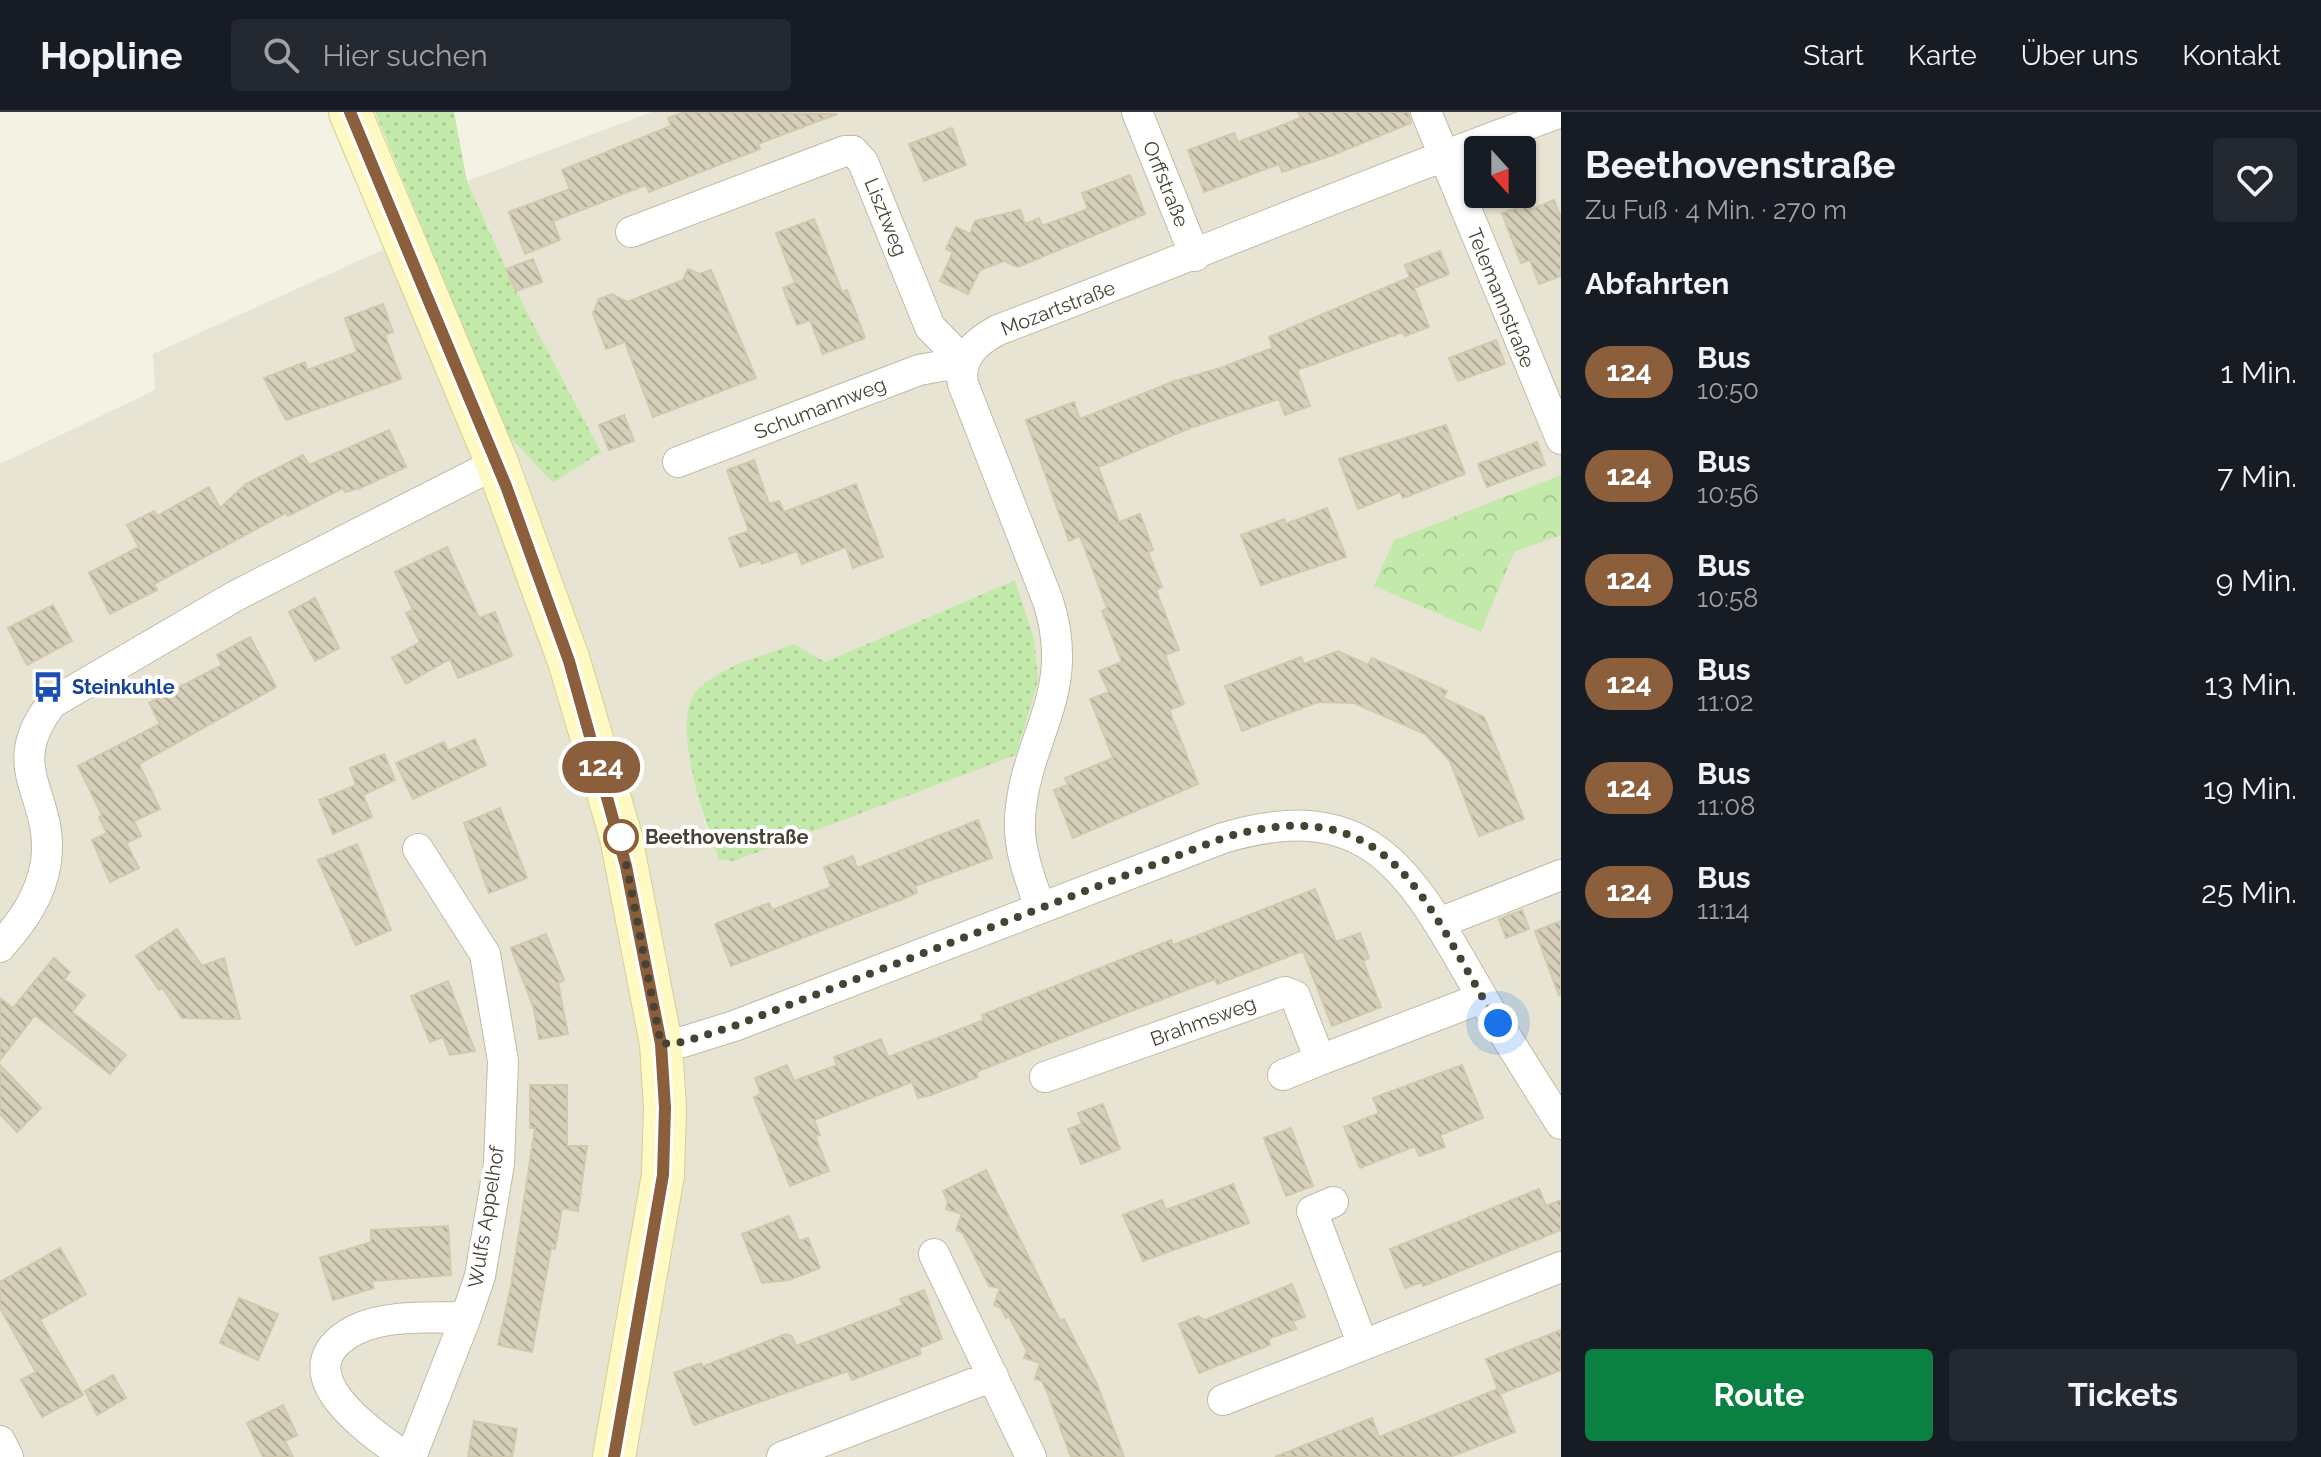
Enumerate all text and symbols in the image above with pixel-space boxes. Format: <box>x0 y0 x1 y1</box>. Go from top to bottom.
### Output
search box <box>231 19 791 91</box>
text: Hopline <box>40 33 183 78</box>
icon: search <box>259 33 303 77</box>
text: Hier suchen <box>323 38 488 73</box>
text: Start <box>1803 39 1864 72</box>
text: Karte <box>1908 39 1977 72</box>
text: Über uns <box>2021 39 2138 72</box>
text: Kontakt <box>2182 39 2281 72</box>
north arrow <box>1464 136 1536 208</box>
map controls <box>1464 136 1536 208</box>
street label: Orffstraße <box>1138 137 1194 231</box>
button: heart <box>2213 138 2297 222</box>
text: Beethovenstraße <box>1585 142 1896 187</box>
street label: Lisztweg <box>859 174 913 260</box>
text: Zu Fuß · 4 Min. · 270 m <box>1585 195 1847 225</box>
street label: Telemannstraße <box>1462 225 1540 372</box>
text: Abfahrten <box>1585 266 1729 301</box>
street label: Mozartstraße <box>997 275 1119 341</box>
text: Bus <box>1697 340 1751 375</box>
text: 124 <box>1606 355 1652 388</box>
text: 1 Min. <box>2221 355 2297 390</box>
street label: Schumannweg <box>751 372 889 444</box>
text: 10:50 <box>1697 375 1759 405</box>
text: Bus <box>1697 444 1751 479</box>
text: 124 <box>1606 459 1652 492</box>
text: 7 Min. <box>2217 459 2297 494</box>
text: 10:56 <box>1697 479 1759 509</box>
text: Bus <box>1697 548 1751 583</box>
text: 124 <box>1606 563 1652 596</box>
text: 9 Min. <box>2216 563 2297 598</box>
text: 10:58 <box>1697 583 1759 613</box>
text: Bus <box>1697 652 1751 687</box>
text: 124 <box>1606 667 1652 700</box>
text: 13 Min. <box>2204 667 2297 702</box>
bus stop icon: Steinkuhle <box>31 670 65 704</box>
place label: Steinkuhle <box>72 675 175 699</box>
text: 11:02 <box>1697 687 1754 717</box>
line badge: 124 <box>555 741 647 793</box>
text: 124 <box>578 750 624 783</box>
text: Bus <box>1697 756 1751 791</box>
text: 124 <box>1606 771 1652 804</box>
text: 19 Min. <box>2203 771 2297 806</box>
text: 11:08 <box>1697 791 1755 821</box>
marker: Beethovenstraße <box>604 820 638 854</box>
place label: Beethovenstraße <box>645 825 809 849</box>
text: Bus <box>1697 860 1751 895</box>
text: 124 <box>1606 875 1652 908</box>
text: 25 Min. <box>2201 875 2297 910</box>
text: 11:14 <box>1697 895 1749 925</box>
street label: Brahmsweg <box>1147 991 1259 1051</box>
your location <box>1478 1003 1518 1043</box>
street label: Wulfs Appelhof <box>463 1143 509 1290</box>
button: Route <box>1585 1349 1933 1441</box>
button: Tickets <box>1949 1349 2297 1441</box>

